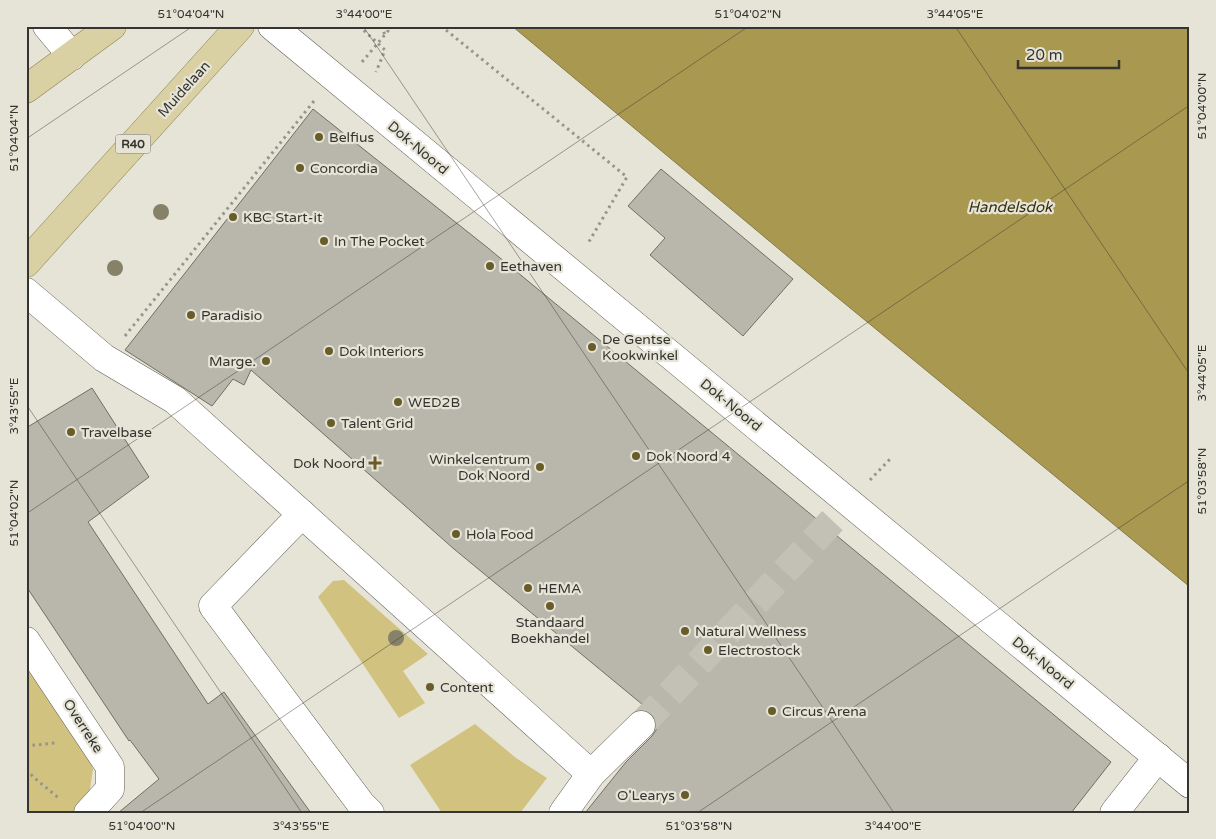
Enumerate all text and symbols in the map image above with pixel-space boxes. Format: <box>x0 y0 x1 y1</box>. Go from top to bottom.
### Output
text: 51°04'04"N <box>158 7 225 21</box>
text: 3°44'00"E <box>336 7 393 21</box>
text: 51°04'02"N <box>715 7 782 21</box>
text: 3°44'05"E <box>927 7 984 21</box>
scale bar <box>1018 38 1120 70</box>
text: 20 m <box>1026 46 1063 64</box>
street label: Muidelaan <box>154 57 214 121</box>
text: 51°04'00"N <box>1195 73 1209 140</box>
text: 51°04'04"N <box>7 105 21 172</box>
street label: Dok-Noord <box>384 118 452 178</box>
place label: Belfius <box>329 129 374 146</box>
marker: Belfius <box>313 131 325 143</box>
road number: R40 <box>116 134 150 154</box>
place label: Concordia <box>310 160 378 177</box>
marker: Concordia <box>294 162 306 174</box>
water label: Handelsdok <box>968 198 1054 216</box>
place label: KBC Start-it <box>243 209 323 226</box>
marker: KBC Start-it <box>227 211 239 223</box>
place label: In The Pocket <box>334 233 425 250</box>
marker: In The Pocket <box>318 235 330 247</box>
place label: Eethaven <box>500 258 562 275</box>
marker: Eethaven <box>484 260 496 272</box>
place label: Paradisio <box>201 307 262 324</box>
marker: Paradisio <box>185 309 197 321</box>
place label: De Gentse Kookwinkel <box>602 331 678 364</box>
marker: De Gentse Kookwinkel <box>586 341 598 353</box>
place label: Dok Interiors <box>339 343 424 360</box>
text: 3°44'05"E <box>1195 344 1209 402</box>
marker: Dok Interiors <box>323 345 335 357</box>
place label: Marge. <box>209 353 256 370</box>
marker: Marge. <box>260 355 272 367</box>
street label: Dok-Noord <box>697 375 765 435</box>
text: 3°43'55"E <box>7 377 21 435</box>
place label: WED2B <box>408 394 460 411</box>
marker: WED2B <box>392 396 404 408</box>
place label: Talent Grid <box>341 415 413 432</box>
marker: Talent Grid <box>325 417 337 429</box>
place label: Travelbase <box>81 424 152 441</box>
marker: Travelbase <box>65 426 77 438</box>
place label: Dok Noord 4 <box>646 448 731 465</box>
text: 51°03'58"N <box>1195 448 1209 515</box>
marker: Dok Noord 4 <box>630 450 642 462</box>
place label: Winkelcentrum Dok Noord <box>429 451 530 484</box>
place label: Dok Noord <box>293 455 365 472</box>
marker: Dok Noord <box>369 457 381 469</box>
marker: Winkelcentrum Dok Noord <box>534 461 546 473</box>
text: 51°04'02"N <box>7 480 21 547</box>
place label: Hola Food <box>466 526 534 543</box>
marker: Hola Food <box>450 528 462 540</box>
place label: HEMA <box>538 580 581 597</box>
marker: HEMA <box>522 582 534 594</box>
marker: Standaard Boekhandel <box>544 600 556 612</box>
place label: Standaard Boekhandel <box>511 614 589 647</box>
place label: Natural Wellness <box>695 623 807 640</box>
marker: Natural Wellness <box>679 625 691 637</box>
street label: Dok-Noord <box>1009 633 1077 693</box>
place label: Electrostock <box>718 642 801 659</box>
marker: Electrostock <box>702 644 714 656</box>
place label: Content <box>440 679 494 696</box>
marker: Content <box>424 681 436 693</box>
street label: Overreke <box>59 696 107 756</box>
place label: Circus Arena <box>782 703 867 720</box>
marker: Circus Arena <box>766 705 778 717</box>
place label: O'Learys <box>617 787 675 804</box>
marker: O'Learys <box>679 789 691 801</box>
text: 51°04'00"N <box>109 819 176 833</box>
text: 3°43'55"E <box>273 819 330 833</box>
text: 51°03'58"N <box>666 819 733 833</box>
text: 3°44'00"E <box>865 819 922 833</box>

